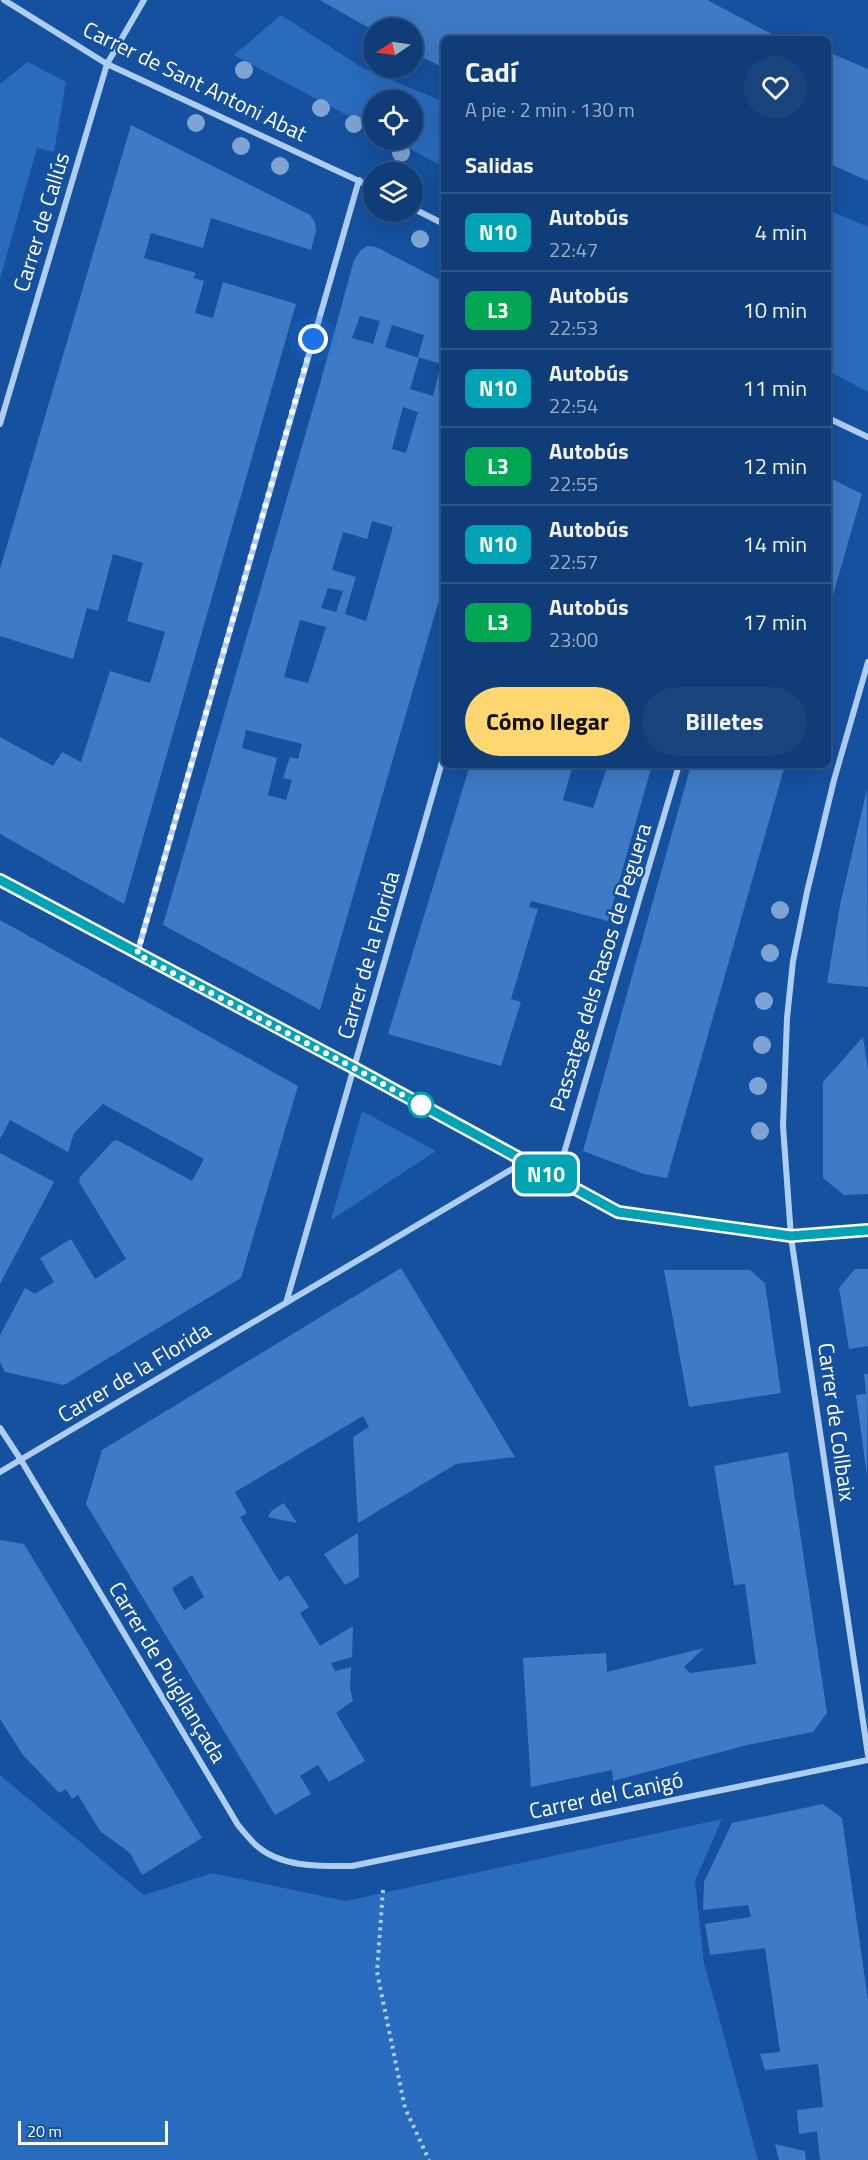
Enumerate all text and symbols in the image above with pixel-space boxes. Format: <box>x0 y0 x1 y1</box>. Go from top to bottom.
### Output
street label: Carrer de Sant Antoni Abat <box>77 12 313 150</box>
north arrow <box>363 18 423 78</box>
map controls <box>363 18 423 222</box>
text: Cadí <box>465 50 517 93</box>
button: heart <box>744 56 807 119</box>
button: locate <box>363 90 423 150</box>
text: A pie · 2 min · 130 m <box>465 94 635 125</box>
street label: Carrer de Callús <box>4 148 78 296</box>
text: Salidas <box>465 148 534 182</box>
button: layers <box>363 162 423 222</box>
text: Autobús <box>549 200 629 234</box>
text: 4 min <box>755 215 807 249</box>
text: N10 <box>479 216 517 248</box>
text: 22:47 <box>549 234 598 265</box>
text: Autobús <box>549 278 629 312</box>
text: 10 min <box>742 293 807 327</box>
text: L3 <box>487 294 509 326</box>
text: 22:53 <box>549 312 598 343</box>
your location <box>298 324 328 354</box>
text: Autobús <box>549 356 629 390</box>
text: 11 min <box>742 371 807 405</box>
text: N10 <box>479 372 517 404</box>
text: 22:54 <box>549 390 598 421</box>
text: Autobús <box>549 434 629 468</box>
text: 12 min <box>742 449 807 483</box>
text: L3 <box>487 450 509 482</box>
text: 22:55 <box>549 468 598 499</box>
text: Autobús <box>549 512 629 546</box>
text: 14 min <box>742 527 807 561</box>
text: N10 <box>479 528 517 560</box>
text: 22:57 <box>549 546 598 577</box>
text: Autobús <box>549 590 629 624</box>
text: 17 min <box>742 605 807 639</box>
text: L3 <box>487 606 509 638</box>
text: 23:00 <box>549 624 598 655</box>
button: Cómo llegar <box>465 687 630 756</box>
button: Billetes <box>642 687 807 756</box>
street label: Passatge dels Rasos de Peguera <box>540 819 660 1115</box>
street label: Carrer de la Florida <box>328 867 408 1043</box>
unlabelled marker <box>408 1092 434 1118</box>
line badge: N10 <box>512 1154 580 1194</box>
text: N10 <box>527 1158 565 1190</box>
street label: Carrer de la Florida <box>51 1313 217 1431</box>
street label: Carrer de Collbaix <box>809 1340 865 1504</box>
street label: Carrer de Puigllançada <box>100 1575 236 1769</box>
street label: Carrer del Canigó <box>526 1762 686 1828</box>
scale bar <box>18 2118 168 2146</box>
text: 20 m <box>27 2119 62 2143</box>

